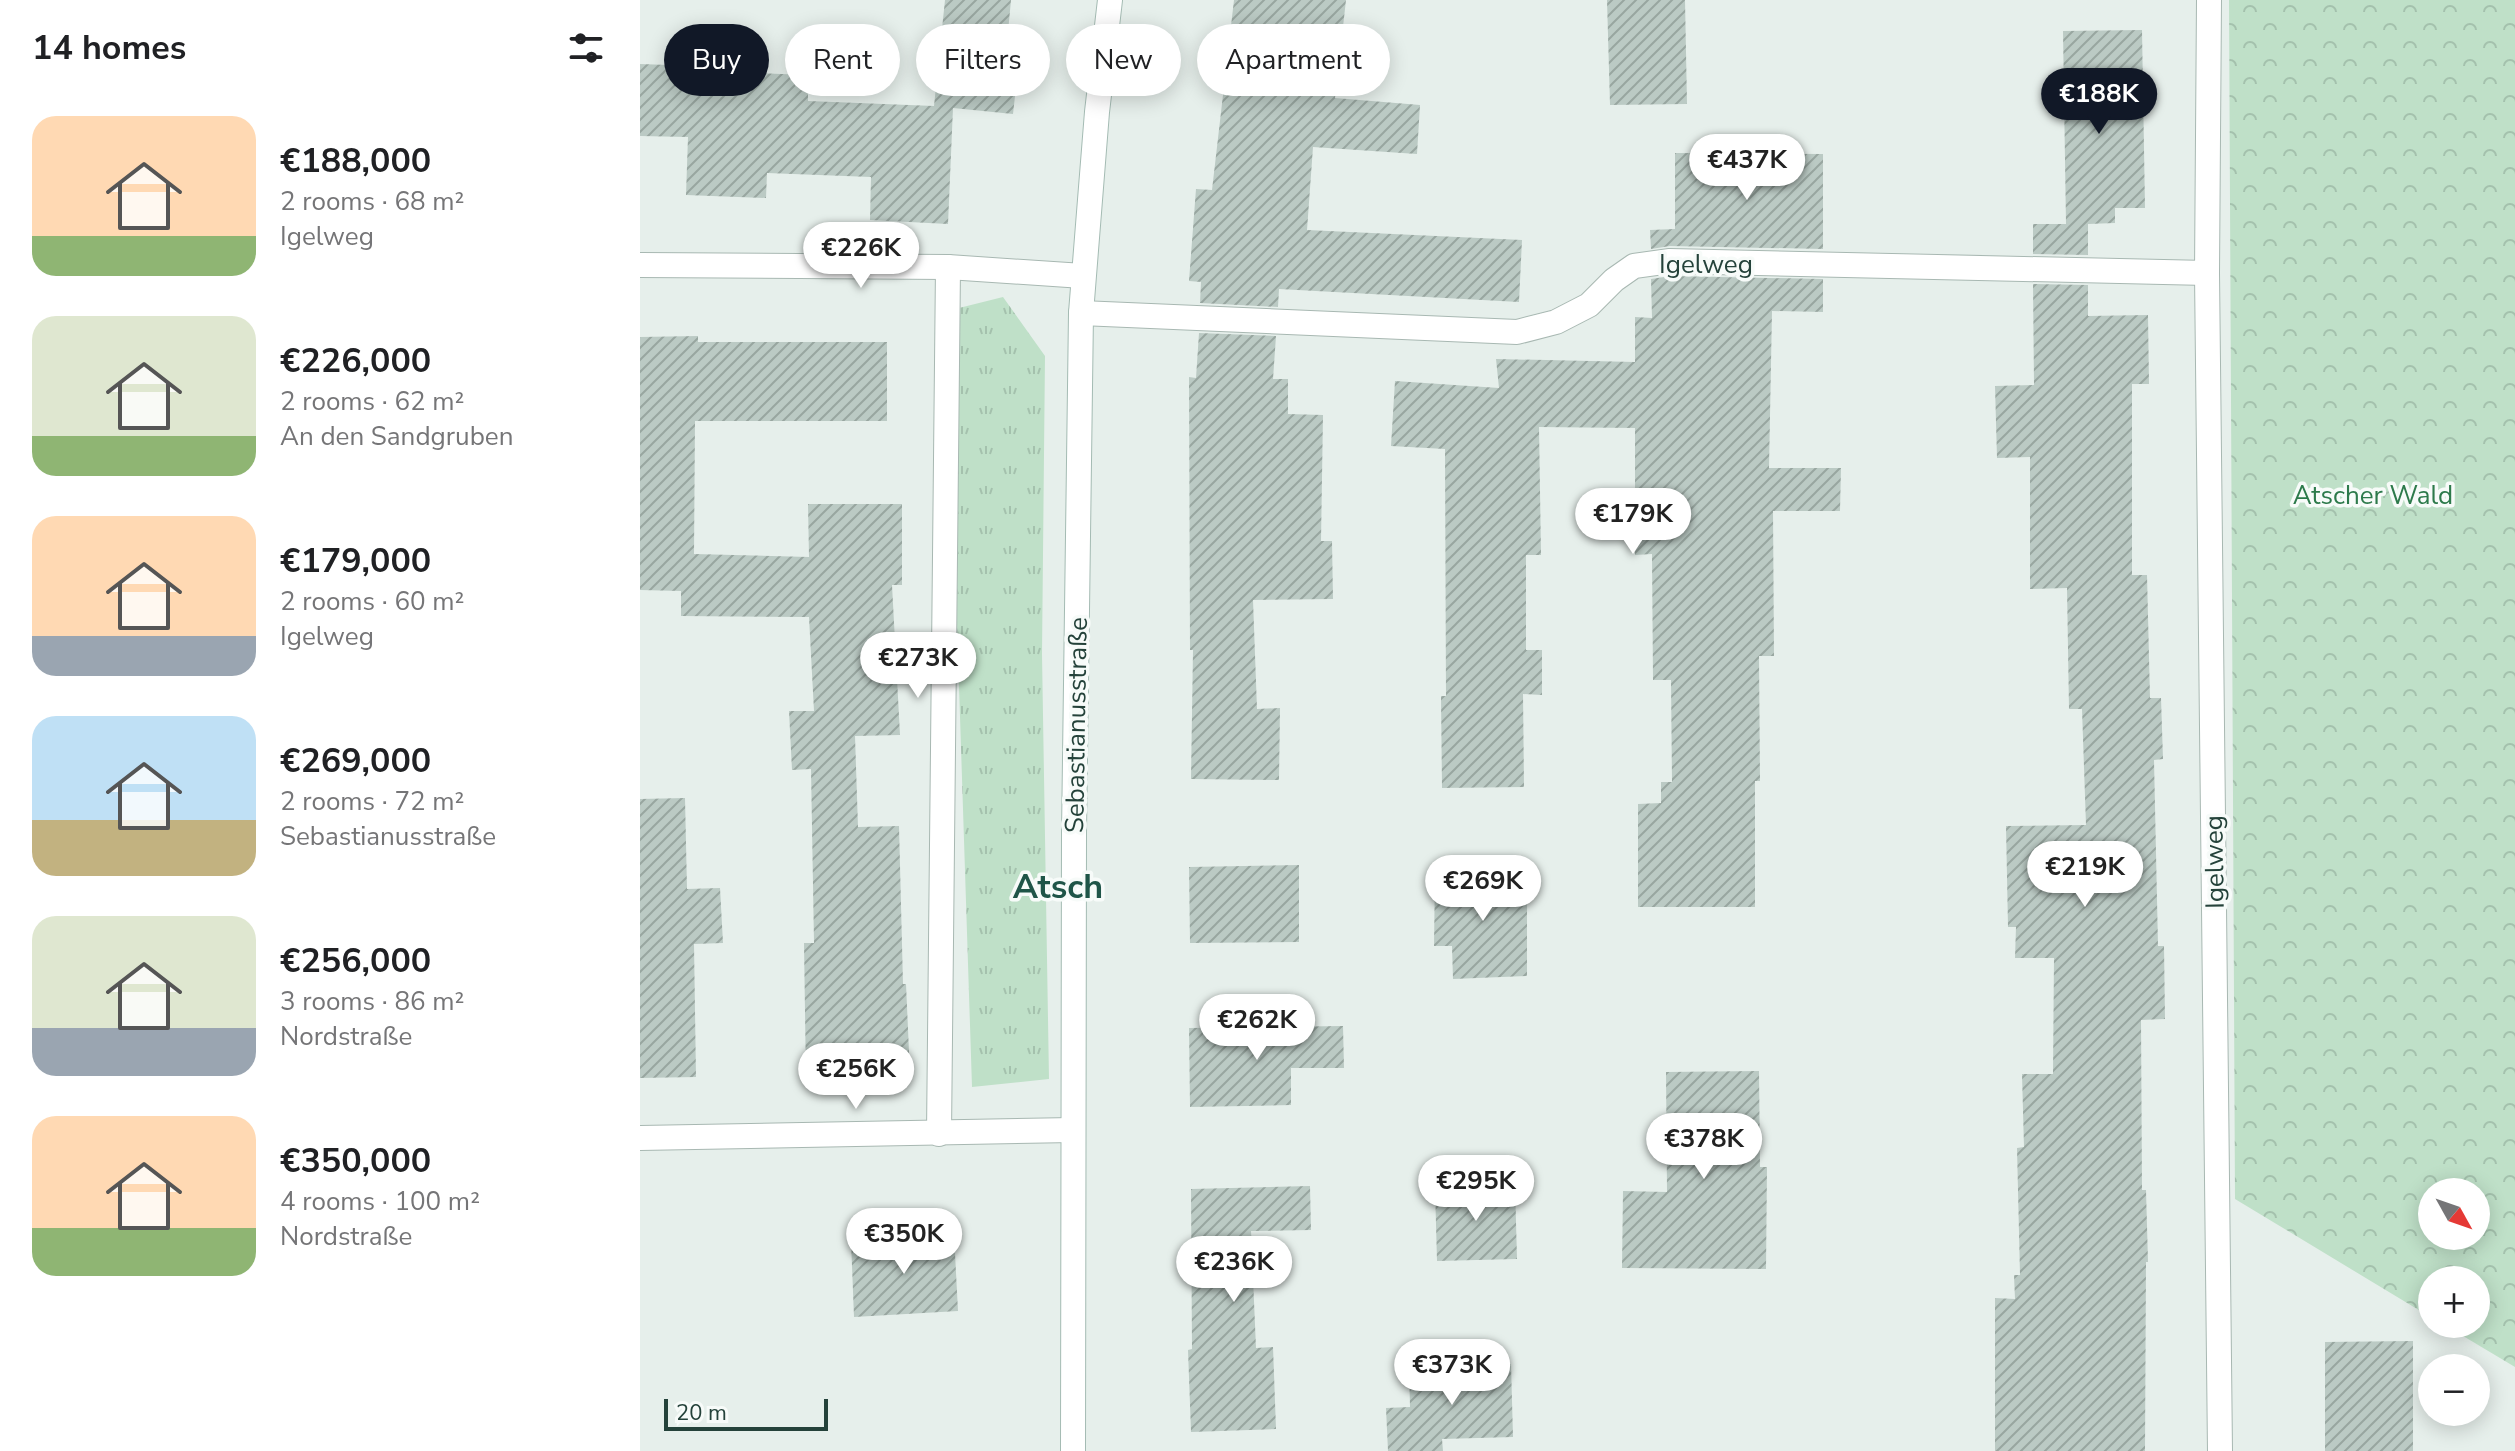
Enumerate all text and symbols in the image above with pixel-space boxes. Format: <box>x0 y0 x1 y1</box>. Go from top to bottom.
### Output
chip: Buy <box>664 24 769 96</box>
chip: Rent <box>785 24 900 96</box>
chip: Filters <box>916 24 1050 96</box>
chip: New <box>1066 24 1181 96</box>
chip: Apartment <box>1197 24 1390 96</box>
text: 14 homes <box>32 25 186 71</box>
icon: filters <box>564 26 608 70</box>
pin: €188K <box>2043 68 2155 136</box>
text: €188K <box>2059 76 2139 111</box>
pin: €437K <box>1691 134 1803 202</box>
text: €188,000 <box>280 138 431 184</box>
text: €437K <box>1707 142 1787 177</box>
icon: home <box>96 148 192 244</box>
text: 2 rooms · 68 m² <box>280 184 464 219</box>
text: Igelweg <box>280 219 374 254</box>
pin: €226K <box>805 222 917 290</box>
text: €226K <box>821 230 901 265</box>
street label: Igelweg <box>1659 247 1753 282</box>
text: €226,000 <box>280 338 431 384</box>
icon: home <box>96 348 192 444</box>
text: 2 rooms · 62 m² <box>280 384 464 419</box>
text: An den Sandgruben <box>280 419 513 454</box>
park label: Atscher Wald <box>2293 478 2453 513</box>
pin: €179K <box>1577 488 1689 556</box>
text: €179K <box>1593 496 1673 531</box>
text: €179,000 <box>280 538 431 584</box>
icon: home <box>96 548 192 644</box>
text: 2 rooms · 60 m² <box>280 584 464 619</box>
street label: Sebastianusstraße <box>1057 617 1096 833</box>
text: Igelweg <box>280 619 374 654</box>
pin: €273K <box>862 632 974 700</box>
text: €273K <box>878 640 958 675</box>
text: €269,000 <box>280 738 431 784</box>
icon: home <box>96 748 192 844</box>
text: 2 rooms · 72 m² <box>280 784 464 819</box>
street label: Igelweg <box>2196 815 2233 909</box>
text: Sebastianusstraße <box>280 819 496 854</box>
pin: €219K <box>2029 841 2141 909</box>
text: €219K <box>2045 849 2125 884</box>
pin: €269K <box>1427 855 1539 923</box>
text: €269K <box>1443 863 1523 898</box>
district label: Atsch <box>1013 864 1103 910</box>
text: €256,000 <box>280 938 431 984</box>
icon: home <box>96 948 192 1044</box>
text: 3 rooms · 86 m² <box>280 984 464 1019</box>
pin: €262K <box>1201 994 1313 1062</box>
text: €262K <box>1217 1002 1297 1037</box>
text: Nordstraße <box>280 1019 412 1054</box>
pin: €256K <box>800 1043 912 1111</box>
text: €256K <box>816 1051 896 1086</box>
pin: €378K <box>1648 1113 1760 1181</box>
text: €378K <box>1664 1121 1744 1156</box>
text: €350,000 <box>280 1138 431 1184</box>
icon: home <box>96 1148 192 1244</box>
pin: €295K <box>1420 1155 1532 1223</box>
text: €295K <box>1436 1163 1516 1198</box>
north arrow <box>2418 1178 2490 1250</box>
map controls <box>2418 1178 2490 1426</box>
text: 4 rooms · 100 m² <box>280 1184 480 1219</box>
pin: €350K <box>848 1208 960 1276</box>
text: €350K <box>864 1216 944 1251</box>
text: Nordstraße <box>280 1219 412 1254</box>
pin: €236K <box>1178 1236 1290 1304</box>
text: €236K <box>1194 1244 1274 1279</box>
button: + <box>2418 1266 2490 1338</box>
pin: €373K <box>1396 1339 1508 1407</box>
text: €373K <box>1412 1347 1492 1382</box>
button: − <box>2418 1354 2490 1426</box>
scale bar <box>664 1395 828 1431</box>
text: 20 m <box>676 1398 727 1428</box>

